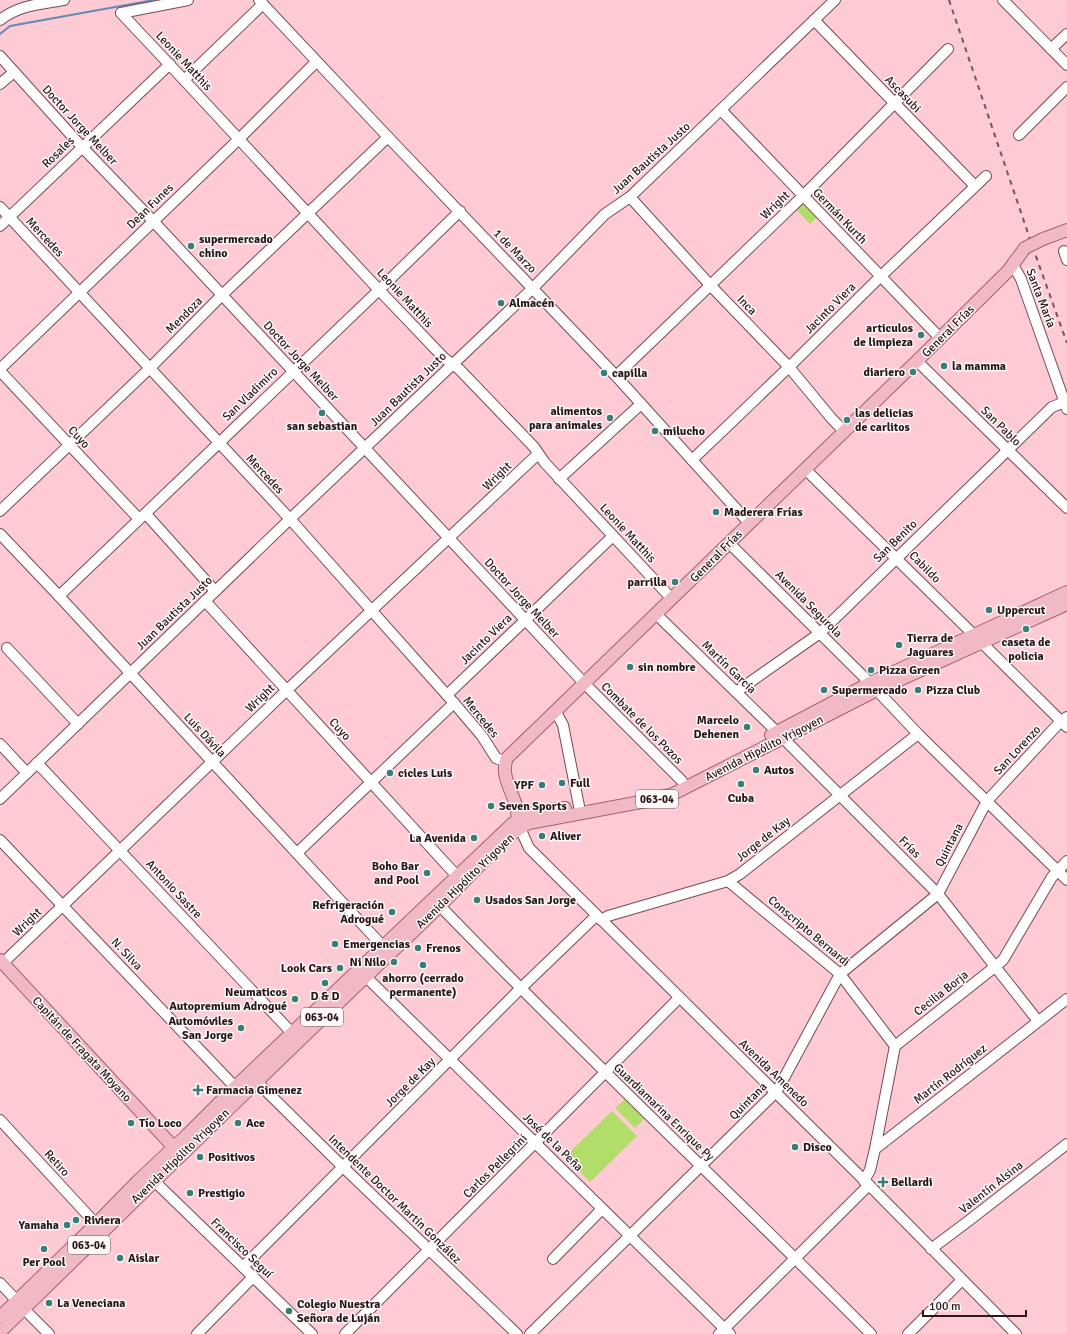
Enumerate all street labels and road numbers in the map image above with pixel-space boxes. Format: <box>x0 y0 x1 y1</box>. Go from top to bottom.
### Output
street label: Leonie Matthis <box>152 29 215 94</box>
street label: Ascasubi <box>881 73 924 116</box>
street label: Doctor Jorge Melber <box>39 82 121 169</box>
street label: Juan Bautista Justo <box>609 119 694 198</box>
street label: Rosales <box>39 133 78 171</box>
street label: Dean Funes <box>124 180 177 232</box>
street label: Germán Kurth <box>809 185 870 247</box>
street label: Wright <box>758 188 793 223</box>
street label: Mercedes <box>22 214 67 260</box>
street label: 1 de Marzo <box>490 226 539 277</box>
street label: Leonie Matthis <box>373 266 436 331</box>
street label: Santa María <box>1022 267 1059 330</box>
street label: Jacinto Viera <box>802 280 859 337</box>
street label: Inca <box>734 292 760 318</box>
street label: Mendoza <box>163 294 206 337</box>
street label: General Frías <box>919 302 978 361</box>
street label: Doctor Jorge Melber <box>260 318 342 405</box>
street label: Juan Bautista Justo <box>367 349 450 430</box>
street label: San Vladimiro <box>220 364 281 424</box>
street label: San Pablo <box>977 403 1024 450</box>
street label: Cuyo <box>64 423 93 452</box>
street label: Mercedes <box>242 451 287 497</box>
street label: Wright <box>480 459 515 494</box>
street label: Leonie Matthis <box>596 501 659 566</box>
street label: San Benito <box>870 517 920 566</box>
street label: General Frías <box>687 527 746 586</box>
street label: Cabildo <box>906 548 944 586</box>
street label: Doctor Jorge Melber <box>481 555 563 642</box>
street label: Avenida Segurola <box>772 568 845 641</box>
street label: Juan Bautista Justo <box>133 573 216 654</box>
street label: Jacinto Viera <box>457 611 515 668</box>
street label: Martín García <box>698 638 759 697</box>
street label: Combate de los Pozos <box>598 679 686 767</box>
street label: Wright <box>243 681 278 716</box>
street label: Mercedes <box>459 694 502 741</box>
street label: Luis Dávila <box>180 710 229 761</box>
street label: Avenida Hipólito Yrigoyen <box>703 712 826 785</box>
street label: Cuyo <box>325 715 354 744</box>
street label: San Lorenzo <box>991 722 1044 778</box>
road number: 063-04 <box>636 790 678 808</box>
street label: Jorge de Kay <box>733 813 794 865</box>
street label: Quintana <box>932 821 967 870</box>
street label: Avenida Hipólito Yrigoyen <box>413 831 518 932</box>
street label: Frías <box>895 833 924 862</box>
street label: Antonio Sastre <box>142 857 205 922</box>
street label: Conscripto Bernardi <box>765 893 853 970</box>
street label: Wright <box>10 905 45 940</box>
street label: N. Silva <box>108 935 145 974</box>
street label: Cecilia Borja <box>911 967 972 1019</box>
street label: Capitán de Fragata Moyano <box>29 993 134 1105</box>
road number: 063-04 <box>301 1008 343 1026</box>
street label: Avenida Amenedo <box>736 1036 812 1111</box>
street label: Martín Rodríguez <box>911 1041 990 1108</box>
street label: Jorge de Kay <box>382 1054 439 1111</box>
street label: Guardiamarina Enrique Py <box>610 1060 717 1165</box>
street label: Quintana <box>726 1079 770 1123</box>
street label: Avenida Hipólito Yrigoyen <box>128 1106 233 1207</box>
street label: José de la Peña <box>519 1110 586 1175</box>
street label: Carlos Pellegrini <box>460 1131 531 1202</box>
street label: Intendente Doctor Martín González <box>325 1132 464 1267</box>
street label: Retiro <box>41 1147 73 1180</box>
street label: Valentín Alsina <box>956 1158 1026 1217</box>
street label: Francisco Seguí <box>207 1215 276 1282</box>
road number: 063-04 <box>68 1236 110 1254</box>

